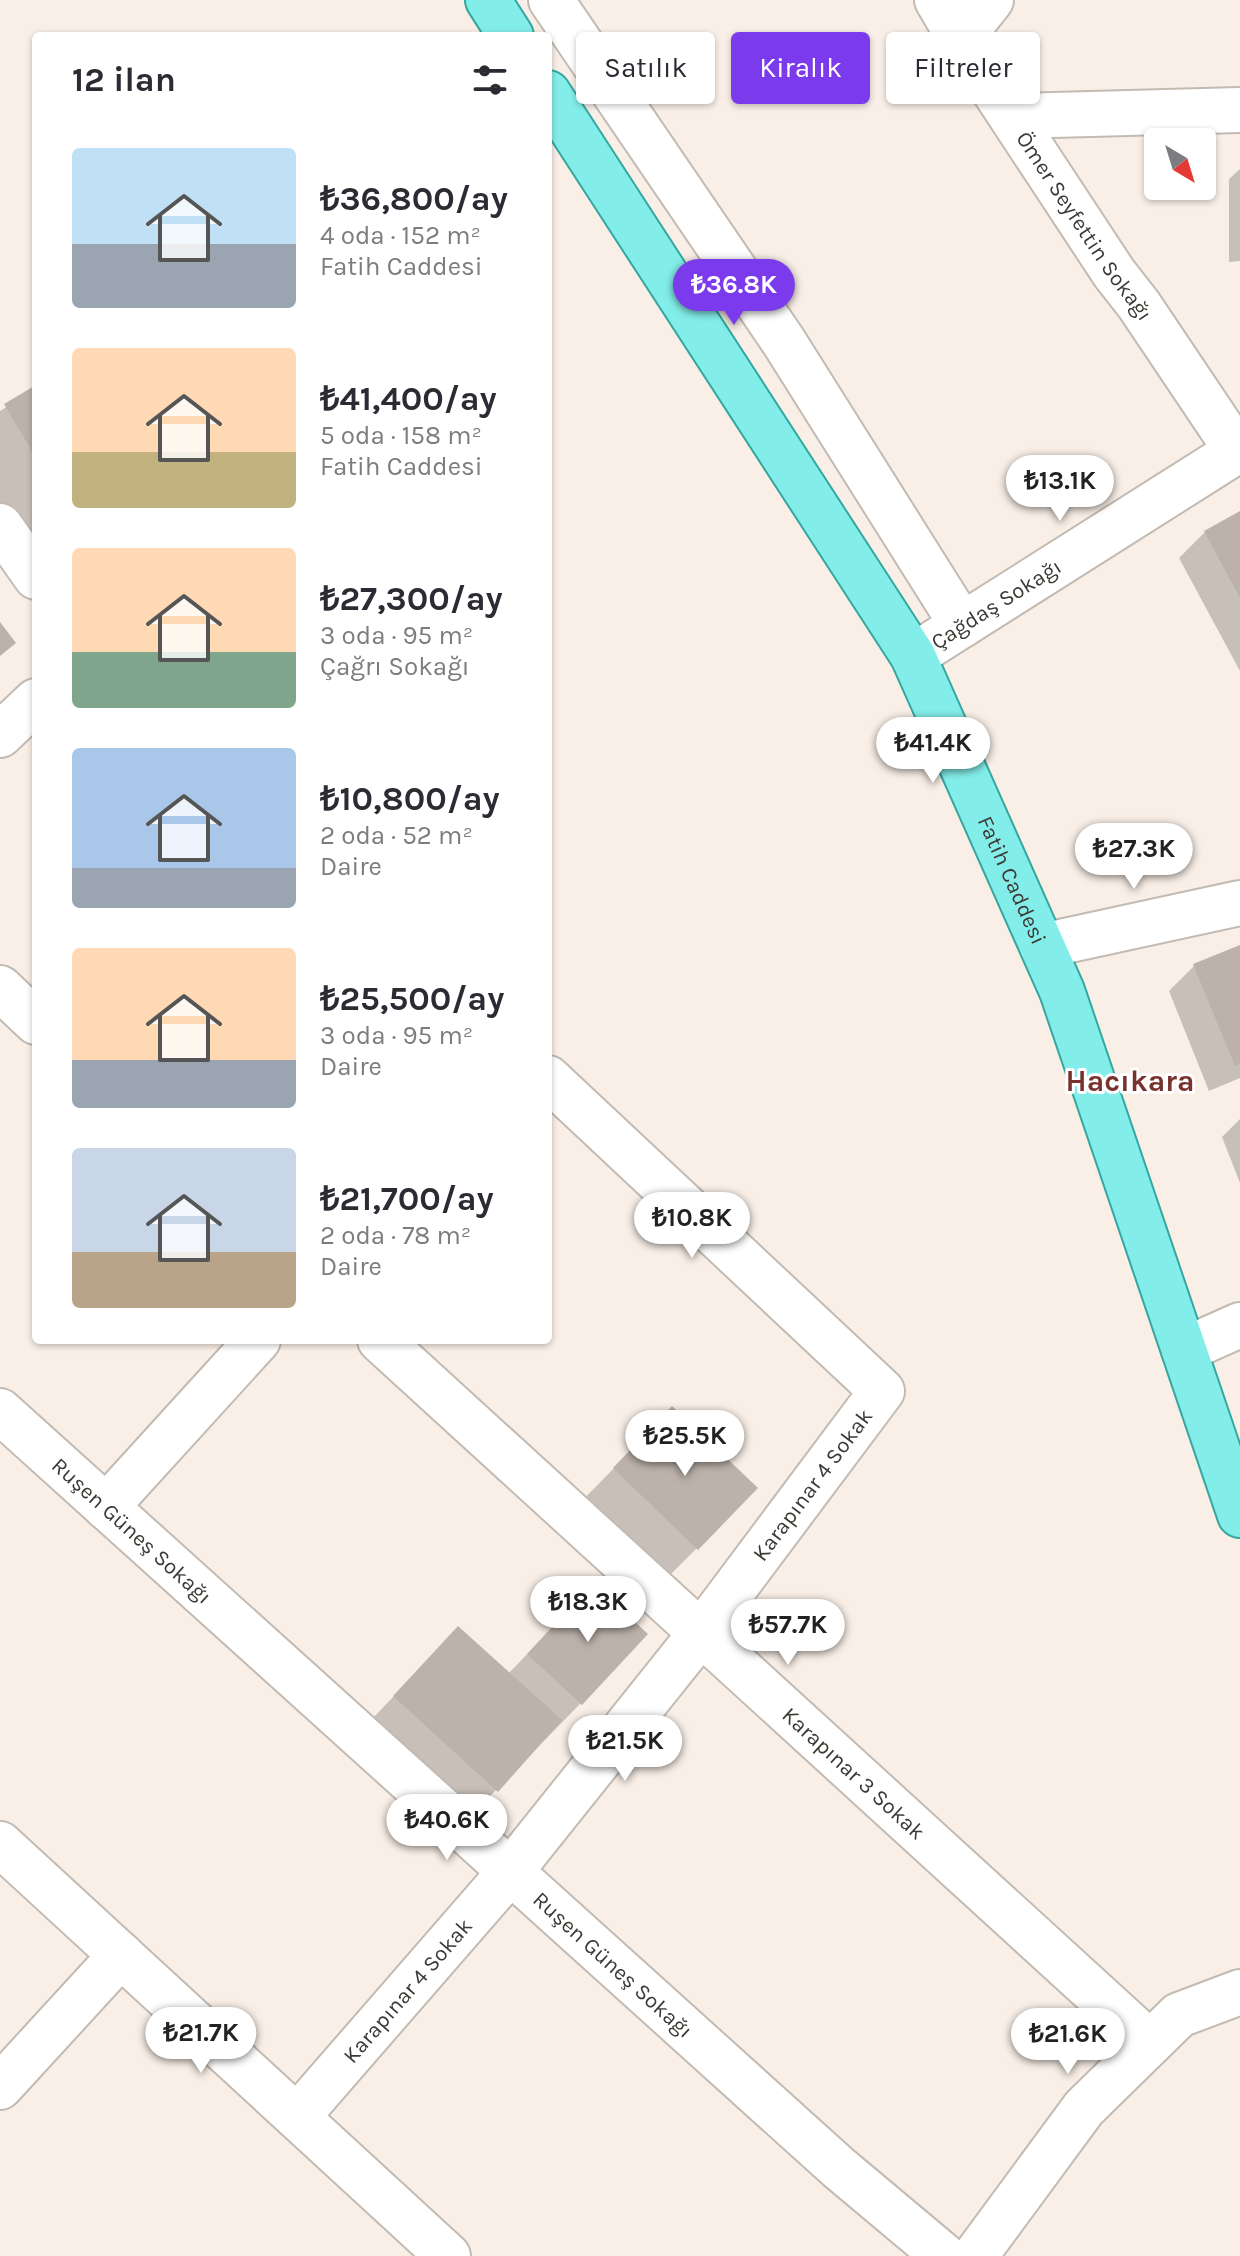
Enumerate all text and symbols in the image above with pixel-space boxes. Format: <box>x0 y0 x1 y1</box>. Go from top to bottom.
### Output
chip: Satılık <box>576 32 715 104</box>
chip: Kiralık <box>731 32 870 104</box>
chip: Filtreler <box>886 32 1040 104</box>
icon: filters <box>468 58 512 102</box>
text: 12 ilan <box>72 60 176 100</box>
street label: Ömer Seyfettin Sokağı <box>1010 127 1158 326</box>
north arrow <box>1144 128 1216 200</box>
map controls <box>1144 128 1216 200</box>
text: ₺36,800/ay <box>320 179 508 219</box>
icon: home <box>136 180 232 276</box>
text: 4 oda · 152 m² <box>320 220 481 251</box>
text: Fatih Caddesi <box>320 251 483 282</box>
pin: ₺36.8K <box>669 259 799 327</box>
text: ₺36.8K <box>691 269 777 300</box>
text: ₺41,400/ay <box>320 379 497 419</box>
icon: home <box>136 380 232 476</box>
text: 5 oda · 158 m² <box>320 420 482 451</box>
text: Fatih Caddesi <box>320 451 483 482</box>
pin: ₺13.1K <box>995 455 1125 523</box>
text: ₺13.1K <box>1024 465 1096 496</box>
street label: Çağdaş Sokağı <box>926 554 1066 655</box>
text: ₺27,300/ay <box>320 579 503 619</box>
icon: home <box>136 580 232 676</box>
text: 3 oda · 95 m² <box>320 620 473 651</box>
text: Çağrı Sokağı <box>320 651 470 682</box>
pin: ₺41.4K <box>868 717 998 785</box>
text: ₺41.4K <box>894 727 972 758</box>
text: ₺10,800/ay <box>320 779 500 819</box>
icon: home <box>136 780 232 876</box>
street label: Fatih Caddesi <box>972 812 1052 948</box>
text: 2 oda · 52 m² <box>320 820 473 851</box>
pin: ₺27.3K <box>1069 823 1199 891</box>
text: ₺27.3K <box>1093 833 1175 864</box>
text: Daire <box>320 851 382 882</box>
text: ₺25,500/ay <box>320 979 504 1019</box>
icon: home <box>136 980 232 1076</box>
text: 3 oda · 95 m² <box>320 1020 473 1051</box>
text: Daire <box>320 1051 382 1082</box>
district label: Hacıkara <box>1065 1063 1195 1099</box>
text: ₺21,700/ay <box>320 1179 494 1219</box>
icon: home <box>136 1180 232 1276</box>
pin: ₺10.8K <box>627 1192 757 1260</box>
text: ₺10.8K <box>652 1202 732 1233</box>
text: 2 oda · 78 m² <box>320 1220 471 1251</box>
text: Daire <box>320 1251 382 1282</box>
street label: Karapınar 4 Sokak <box>748 1404 878 1566</box>
pin: ₺25.5K <box>620 1410 750 1478</box>
text: ₺25.5K <box>643 1420 727 1451</box>
street label: Ruşen Güneş Sokağı <box>46 1452 217 1610</box>
pin: ₺18.3K <box>523 1576 653 1644</box>
text: ₺18.3K <box>548 1586 628 1617</box>
pin: ₺57.7K <box>723 1599 853 1667</box>
text: ₺57.7K <box>749 1609 827 1640</box>
street label: Karapınar 3 Sokak <box>777 1702 930 1845</box>
pin: ₺21.5K <box>560 1715 690 1783</box>
text: ₺21.5K <box>586 1725 664 1756</box>
pin: ₺40.6K <box>382 1794 512 1862</box>
text: ₺40.6K <box>404 1804 490 1835</box>
street label: Ruşen Güneş Sokağı <box>527 1886 698 2044</box>
street label: Karapınar 4 Sokak <box>338 1913 478 2069</box>
pin: ₺21.7K <box>136 2007 266 2075</box>
pin: ₺21.6K <box>1003 2008 1133 2076</box>
text: ₺21.7K <box>163 2017 239 2048</box>
text: ₺21.6K <box>1029 2018 1107 2049</box>

